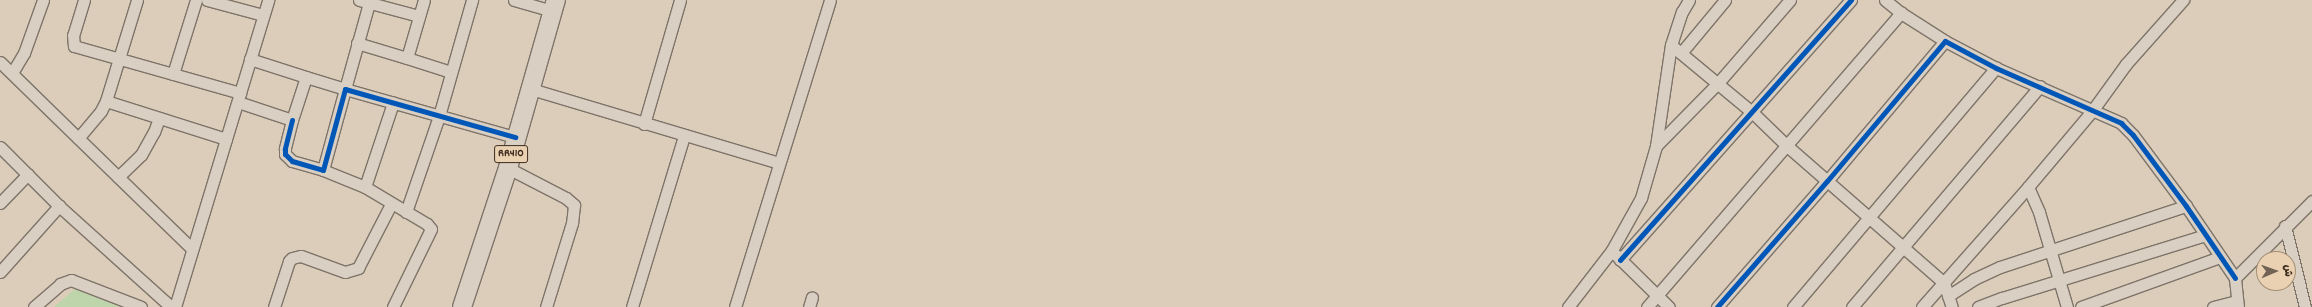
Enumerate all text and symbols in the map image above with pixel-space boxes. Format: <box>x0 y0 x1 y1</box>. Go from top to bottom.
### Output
road number: RR410 <box>494 144 528 164</box>
north arrow <box>2256 251 2296 291</box>
text: ش <box>2279 264 2295 277</box>

